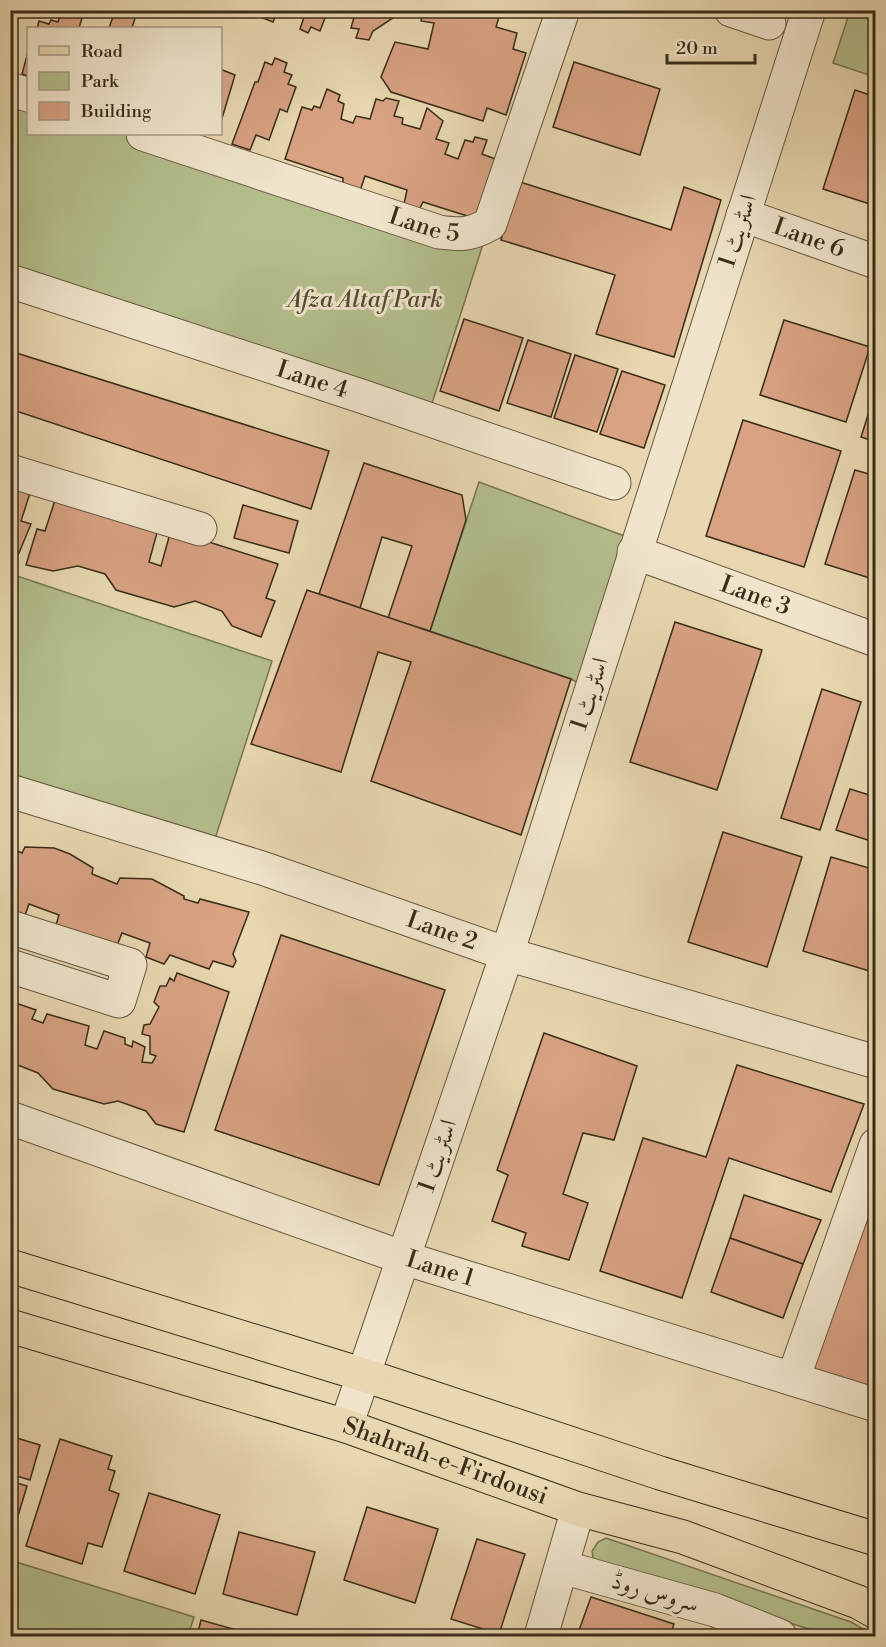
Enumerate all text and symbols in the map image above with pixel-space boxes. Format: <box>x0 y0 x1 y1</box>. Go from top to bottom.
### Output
legend <box>27 27 222 135</box>
scale bar <box>667 27 756 65</box>
text: 20 m <box>676 37 718 60</box>
text: Road <box>81 40 124 63</box>
text: Park <box>81 70 120 93</box>
text: Building <box>80 100 152 123</box>
street label: اسٹریٹ 1 <box>712 191 764 271</box>
street label: Lane 5 <box>385 201 461 249</box>
street label: Lane 6 <box>769 212 849 265</box>
park label: Afza Altaf Park <box>285 285 442 315</box>
street label: Lane 4 <box>272 354 352 406</box>
street label: Lane 3 <box>716 570 795 623</box>
street label: اسٹریٹ 1 <box>564 654 616 734</box>
street label: Lane 2 <box>402 905 481 957</box>
street label: اسٹریٹ 1 <box>412 1116 464 1196</box>
street label: Lane 1 <box>402 1245 479 1294</box>
street label: Shahrah-e-Firdousi <box>339 1411 552 1512</box>
street label: سروس روڈ <box>608 1566 702 1620</box>

